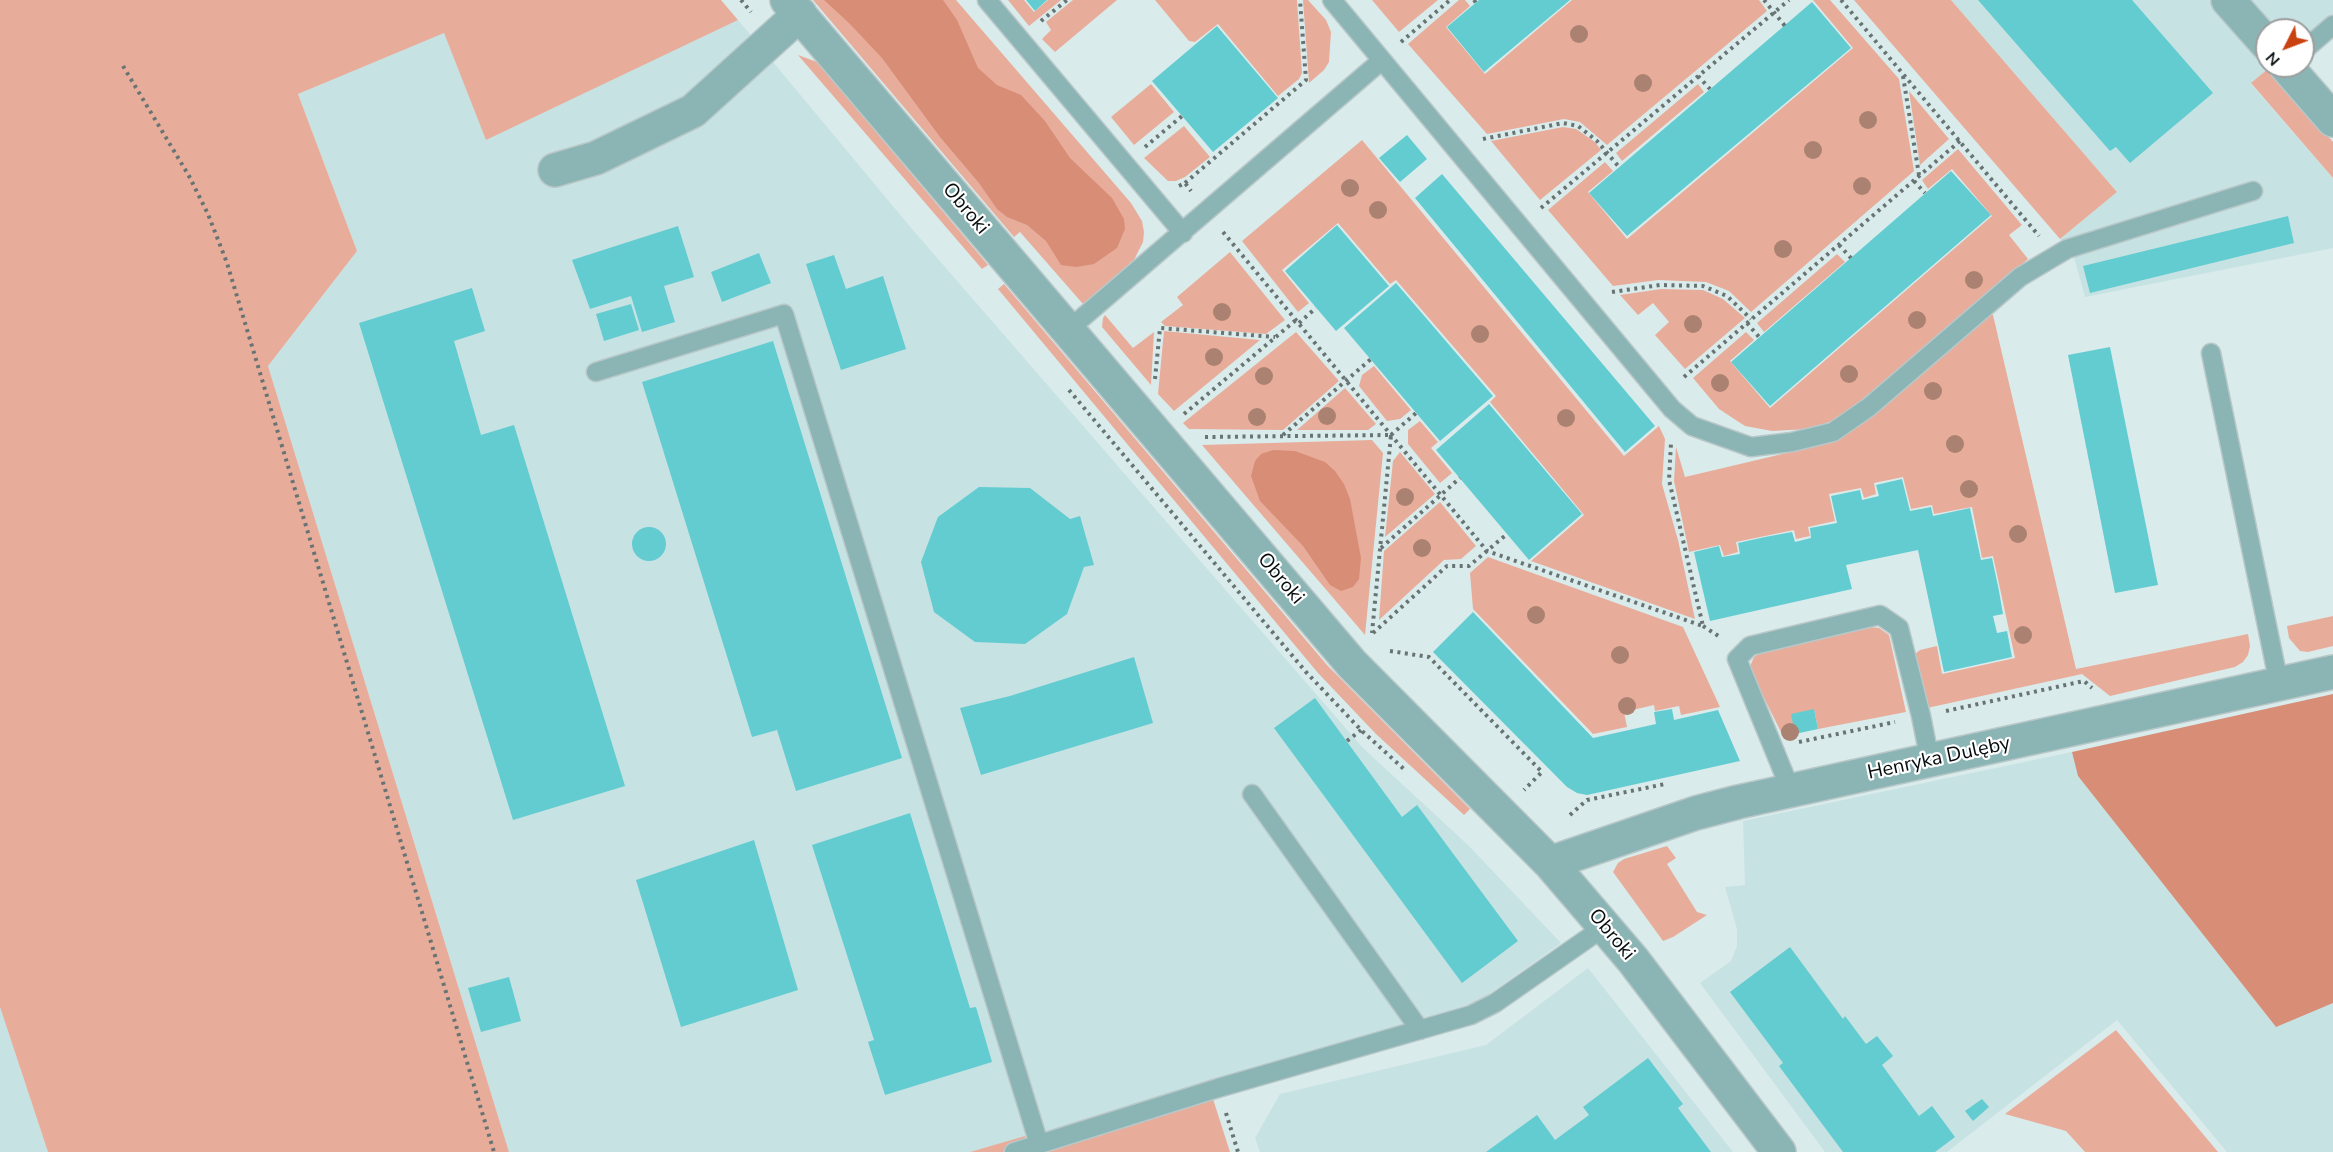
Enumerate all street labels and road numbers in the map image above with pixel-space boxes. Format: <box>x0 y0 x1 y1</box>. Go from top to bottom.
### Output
street label: Obroki <box>937 178 993 240</box>
street label: Obroki <box>1252 548 1308 610</box>
street label: Henryka Dulęby <box>1865 732 2013 786</box>
street label: Obroki <box>1583 904 1639 966</box>

